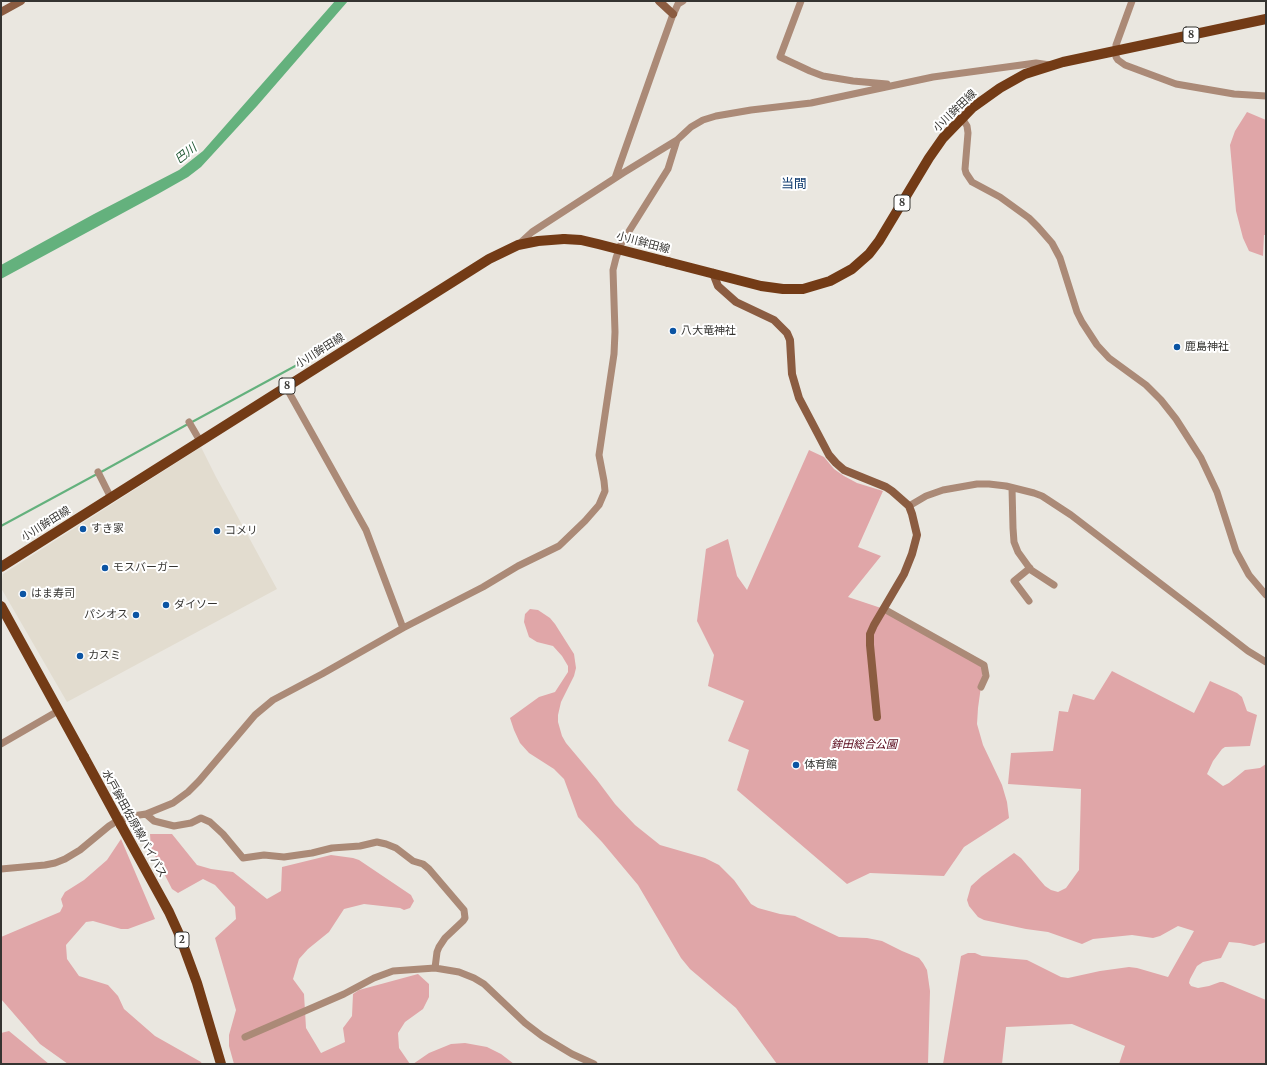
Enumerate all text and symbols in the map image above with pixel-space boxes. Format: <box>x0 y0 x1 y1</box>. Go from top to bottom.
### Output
road number: 8 <box>1183 27 1199 43</box>
street label: 小川鉾田線 <box>931 87 979 135</box>
water label: 巴川 <box>172 141 200 167</box>
district label: 当間 <box>781 176 807 192</box>
road number: 8 <box>894 195 910 211</box>
street label: 小川鉾田線 <box>615 230 671 256</box>
place label: 八大竜神社 <box>681 324 736 338</box>
marker: 八大竜神社 <box>668 326 678 336</box>
street label: 小川鉾田線 <box>293 331 347 371</box>
place label: 鹿島神社 <box>1185 340 1229 354</box>
marker: 鹿島神社 <box>1172 342 1182 352</box>
road number: 8 <box>279 378 295 394</box>
street label: 小川鉾田線 <box>19 504 73 544</box>
place label: すき家 <box>91 522 124 536</box>
marker: すき家 <box>78 524 88 534</box>
place label: コメリ <box>225 524 258 538</box>
marker: コメリ <box>212 526 222 536</box>
place label: モスバーガー <box>113 561 179 575</box>
marker: モスバーガー <box>100 563 110 573</box>
place label: はま寿司 <box>31 587 75 601</box>
marker: はま寿司 <box>18 589 28 599</box>
place label: ダイソー <box>174 598 218 612</box>
marker: ダイソー <box>161 600 171 610</box>
place label: パシオス <box>84 608 128 622</box>
marker: パシオス <box>131 610 141 620</box>
place label: カスミ <box>88 649 121 663</box>
marker: カスミ <box>75 651 85 661</box>
park label: 鉾田総合公園 <box>831 738 897 752</box>
place label: 体育館 <box>804 758 837 772</box>
marker: 体育館 <box>791 760 801 770</box>
street label: 水戸鉾田佐原線バイパス <box>99 768 169 880</box>
road number: 2 <box>175 932 189 948</box>

